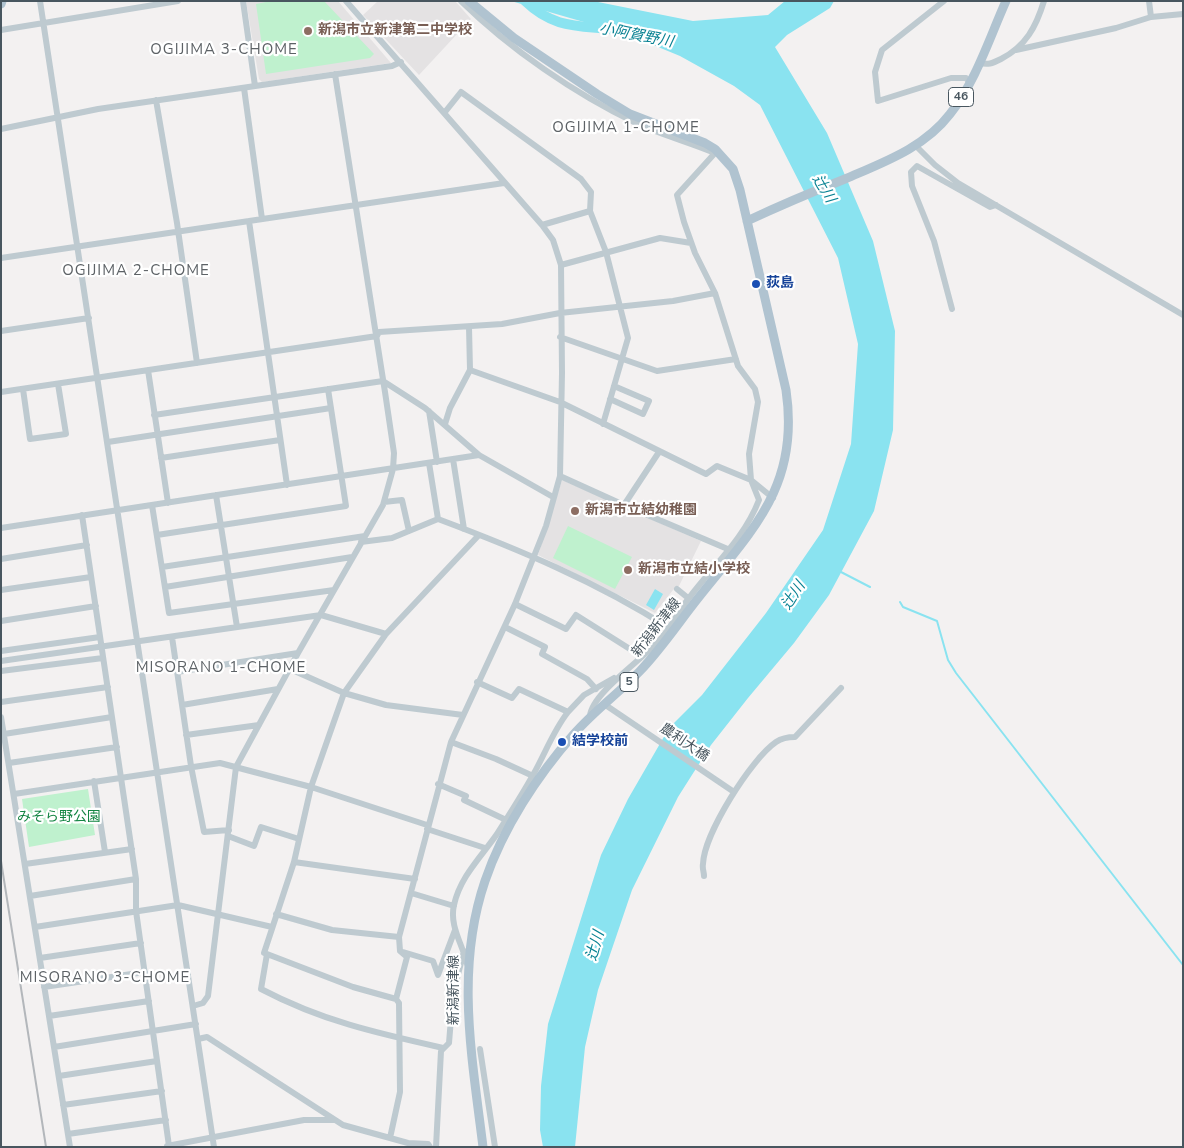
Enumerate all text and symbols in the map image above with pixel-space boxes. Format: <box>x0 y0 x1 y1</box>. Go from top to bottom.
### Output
water label: 小阿賀野川 <box>597 20 675 52</box>
place label: 新潟市立新津第二中学校 <box>318 23 472 39</box>
marker: 新潟市立新津第二中学校 <box>302 25 314 37</box>
district label: OGIJIMA 3-CHOME <box>148 41 300 59</box>
road number: 46 <box>948 88 974 106</box>
district label: OGIJIMA 1-CHOME <box>550 119 702 137</box>
water label: 辻川 <box>808 172 838 206</box>
district label: OGIJIMA 2-CHOME <box>60 262 212 280</box>
place label: 荻島 <box>766 276 794 292</box>
marker: 荻島 <box>750 278 762 290</box>
place label: 新潟市立結幼稚園 <box>585 503 697 519</box>
marker: 新潟市立結幼稚園 <box>569 505 581 517</box>
place label: 新潟市立結小学校 <box>638 562 750 578</box>
marker: 新潟市立結小学校 <box>622 564 634 576</box>
water label: 辻川 <box>778 579 810 613</box>
street label: 新潟新津線 <box>629 595 685 661</box>
district label: MISORANO 1-CHOME <box>134 659 308 677</box>
road number: 5 <box>620 672 638 692</box>
street label: 農利大橋 <box>656 720 712 766</box>
place label: 結学校前 <box>572 734 628 750</box>
marker: 結学校前 <box>556 736 568 748</box>
park label: みそら野公園 <box>17 810 101 826</box>
water label: 辻川 <box>583 929 609 963</box>
street label: 新潟新津線 <box>447 955 463 1025</box>
district label: MISORANO 3-CHOME <box>18 969 192 987</box>

